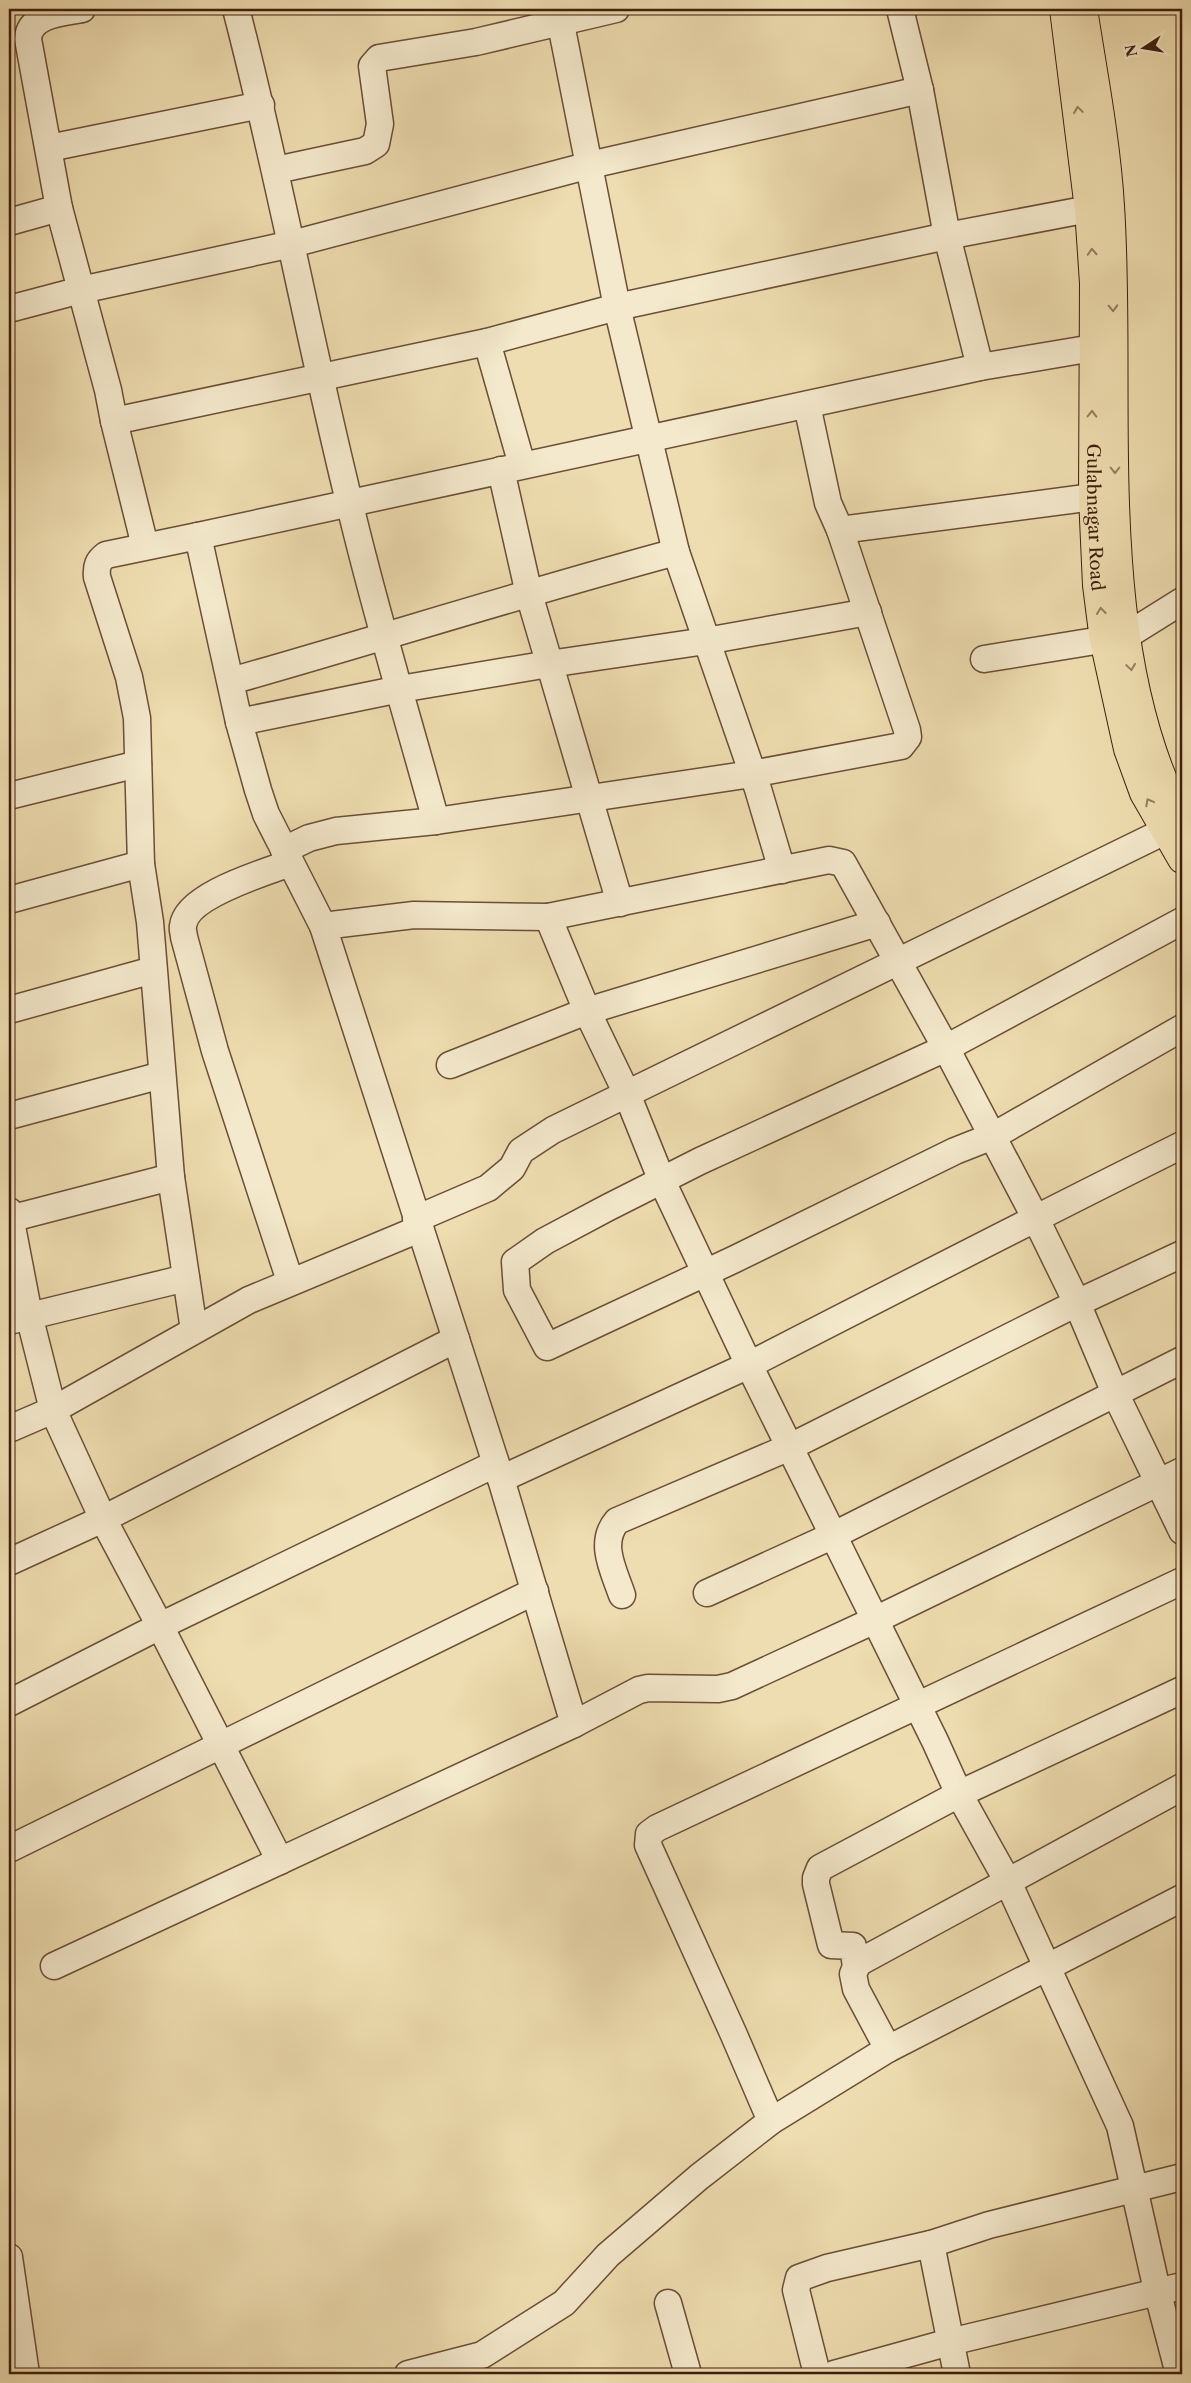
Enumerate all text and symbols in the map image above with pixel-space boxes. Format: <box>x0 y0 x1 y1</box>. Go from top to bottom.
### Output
north arrow <box>1118 22 1168 72</box>
text: N <box>1121 43 1141 59</box>
one-way arrow <box>1073 106 1084 114</box>
one-way arrow <box>1086 247 1097 255</box>
one-way arrow <box>1108 304 1118 312</box>
one-way arrow <box>1087 410 1097 418</box>
street label: Gulabnagar Road <box>1082 443 1109 592</box>
one-way arrow <box>1110 466 1120 474</box>
one-way arrow <box>1096 607 1107 615</box>
one-way arrow <box>1125 663 1135 671</box>
one-way arrow <box>1145 798 1155 807</box>

